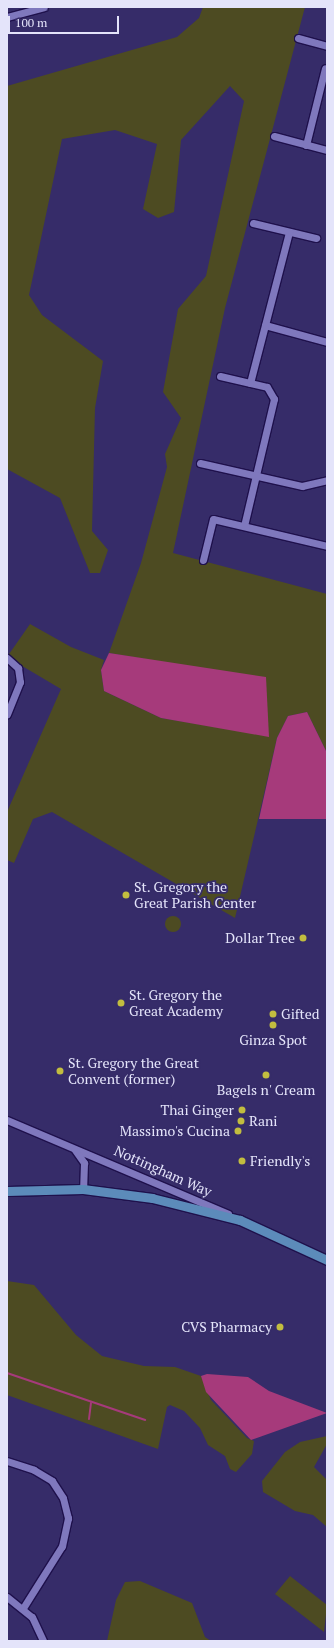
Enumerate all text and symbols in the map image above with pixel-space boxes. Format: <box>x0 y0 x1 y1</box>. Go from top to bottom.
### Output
scale bar <box>10 8 121 34</box>
text: 100 m <box>15 15 47 30</box>
place label: St. Gregory the Great Parish Center <box>134 879 256 912</box>
marker: St. Gregory the Great Parish Center <box>121 890 131 900</box>
place label: Dollar Tree <box>225 930 295 946</box>
marker: Dollar Tree <box>298 933 308 943</box>
place label: St. Gregory the Great Academy <box>129 987 223 1020</box>
marker: St. Gregory the Great Academy <box>116 998 126 1008</box>
place label: Gifted <box>281 1006 319 1022</box>
marker: Gifted <box>268 1009 278 1019</box>
marker: Ginza Spot <box>268 1020 278 1030</box>
place label: Ginza Spot <box>239 1032 307 1048</box>
place label: St. Gregory the Great Convent (former) <box>68 1055 199 1088</box>
marker: St. Gregory the Great Convent (former) <box>55 1066 65 1076</box>
marker: Bagels n' Cream <box>261 1070 271 1080</box>
place label: Bagels n' Cream <box>216 1082 316 1098</box>
place label: Thai Ginger <box>160 1102 234 1118</box>
marker: Thai Ginger <box>237 1105 247 1115</box>
place label: Rani <box>249 1113 278 1129</box>
marker: Rani <box>236 1116 246 1126</box>
place label: Massimo's Cucina <box>120 1123 230 1139</box>
marker: Massimo's Cucina <box>233 1126 243 1136</box>
street label: Nottingham Way <box>112 1142 214 1200</box>
place label: Friendly's <box>250 1153 310 1169</box>
marker: Friendly's <box>237 1156 247 1166</box>
place label: CVS Pharmacy <box>181 1319 272 1335</box>
marker: CVS Pharmacy <box>275 1322 285 1332</box>

